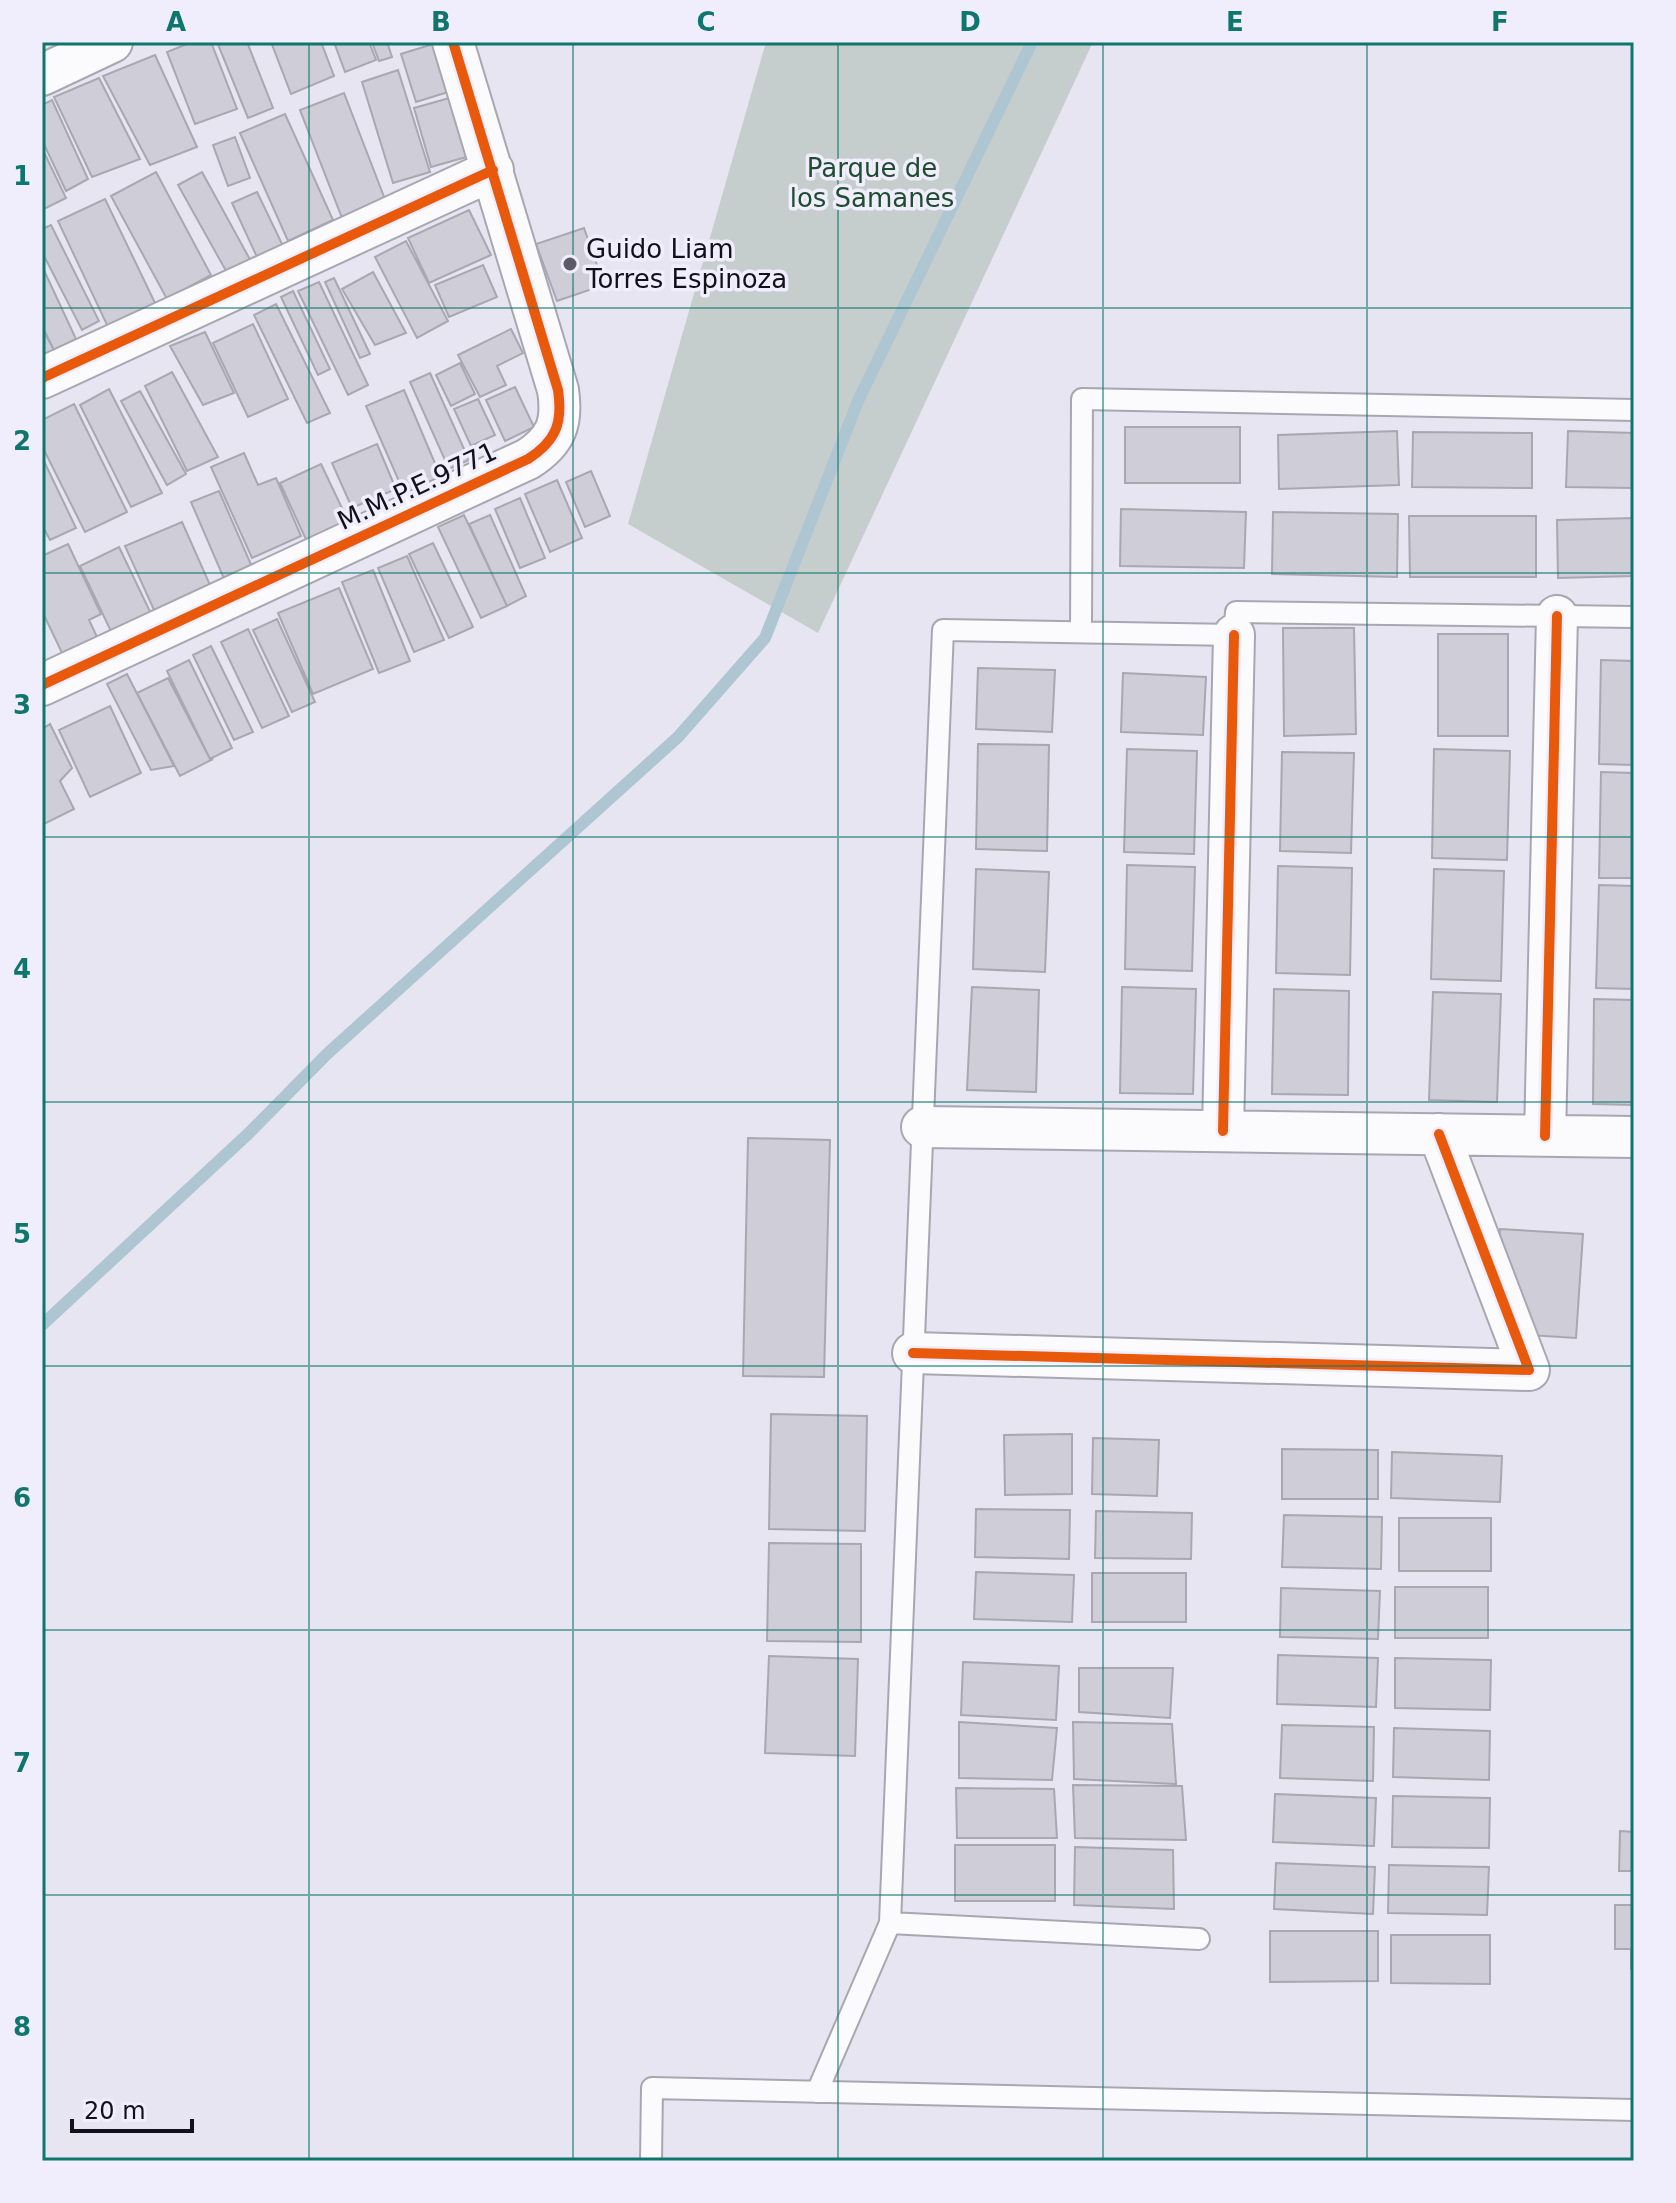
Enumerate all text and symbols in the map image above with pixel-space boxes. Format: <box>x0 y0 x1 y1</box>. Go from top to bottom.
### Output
text: A <box>166 7 186 37</box>
text: B <box>431 7 451 37</box>
text: C <box>696 7 716 37</box>
text: D <box>959 7 981 37</box>
text: E <box>1226 7 1244 37</box>
text: F <box>1491 7 1509 37</box>
park label: Parque de los Samanes <box>790 153 954 213</box>
text: 1 <box>13 161 31 191</box>
place label: Guido Liam Torres Espinoza <box>585 234 787 294</box>
marker: Guido Liam Torres Espinoza <box>561 255 579 273</box>
text: 2 <box>13 426 31 456</box>
street label: M.M.P.E.9771 <box>333 436 501 536</box>
text: 3 <box>13 690 31 720</box>
text: 4 <box>13 954 31 984</box>
text: 5 <box>13 1219 31 1249</box>
text: 6 <box>13 1483 31 1513</box>
text: 7 <box>13 1748 31 1778</box>
text: 8 <box>13 2012 31 2042</box>
scale bar <box>72 2083 192 2133</box>
text: 20 m <box>84 2097 146 2125</box>

